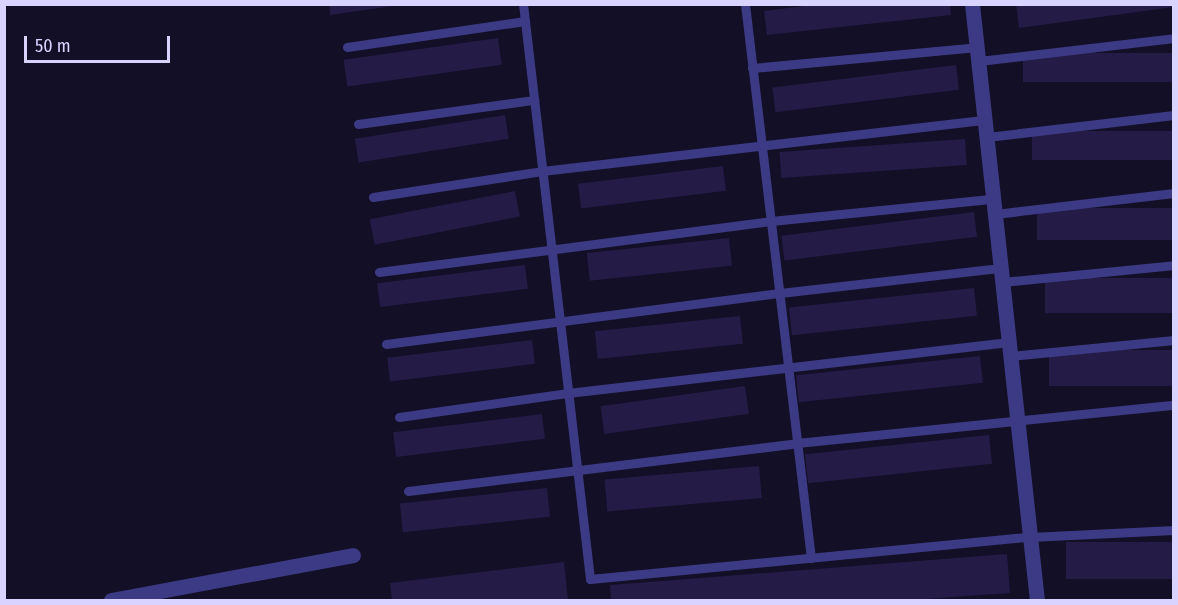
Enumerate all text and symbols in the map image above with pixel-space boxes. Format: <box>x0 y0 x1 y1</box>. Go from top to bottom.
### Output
scale bar <box>27 24 172 62</box>
text: 50 m <box>35 35 71 57</box>

